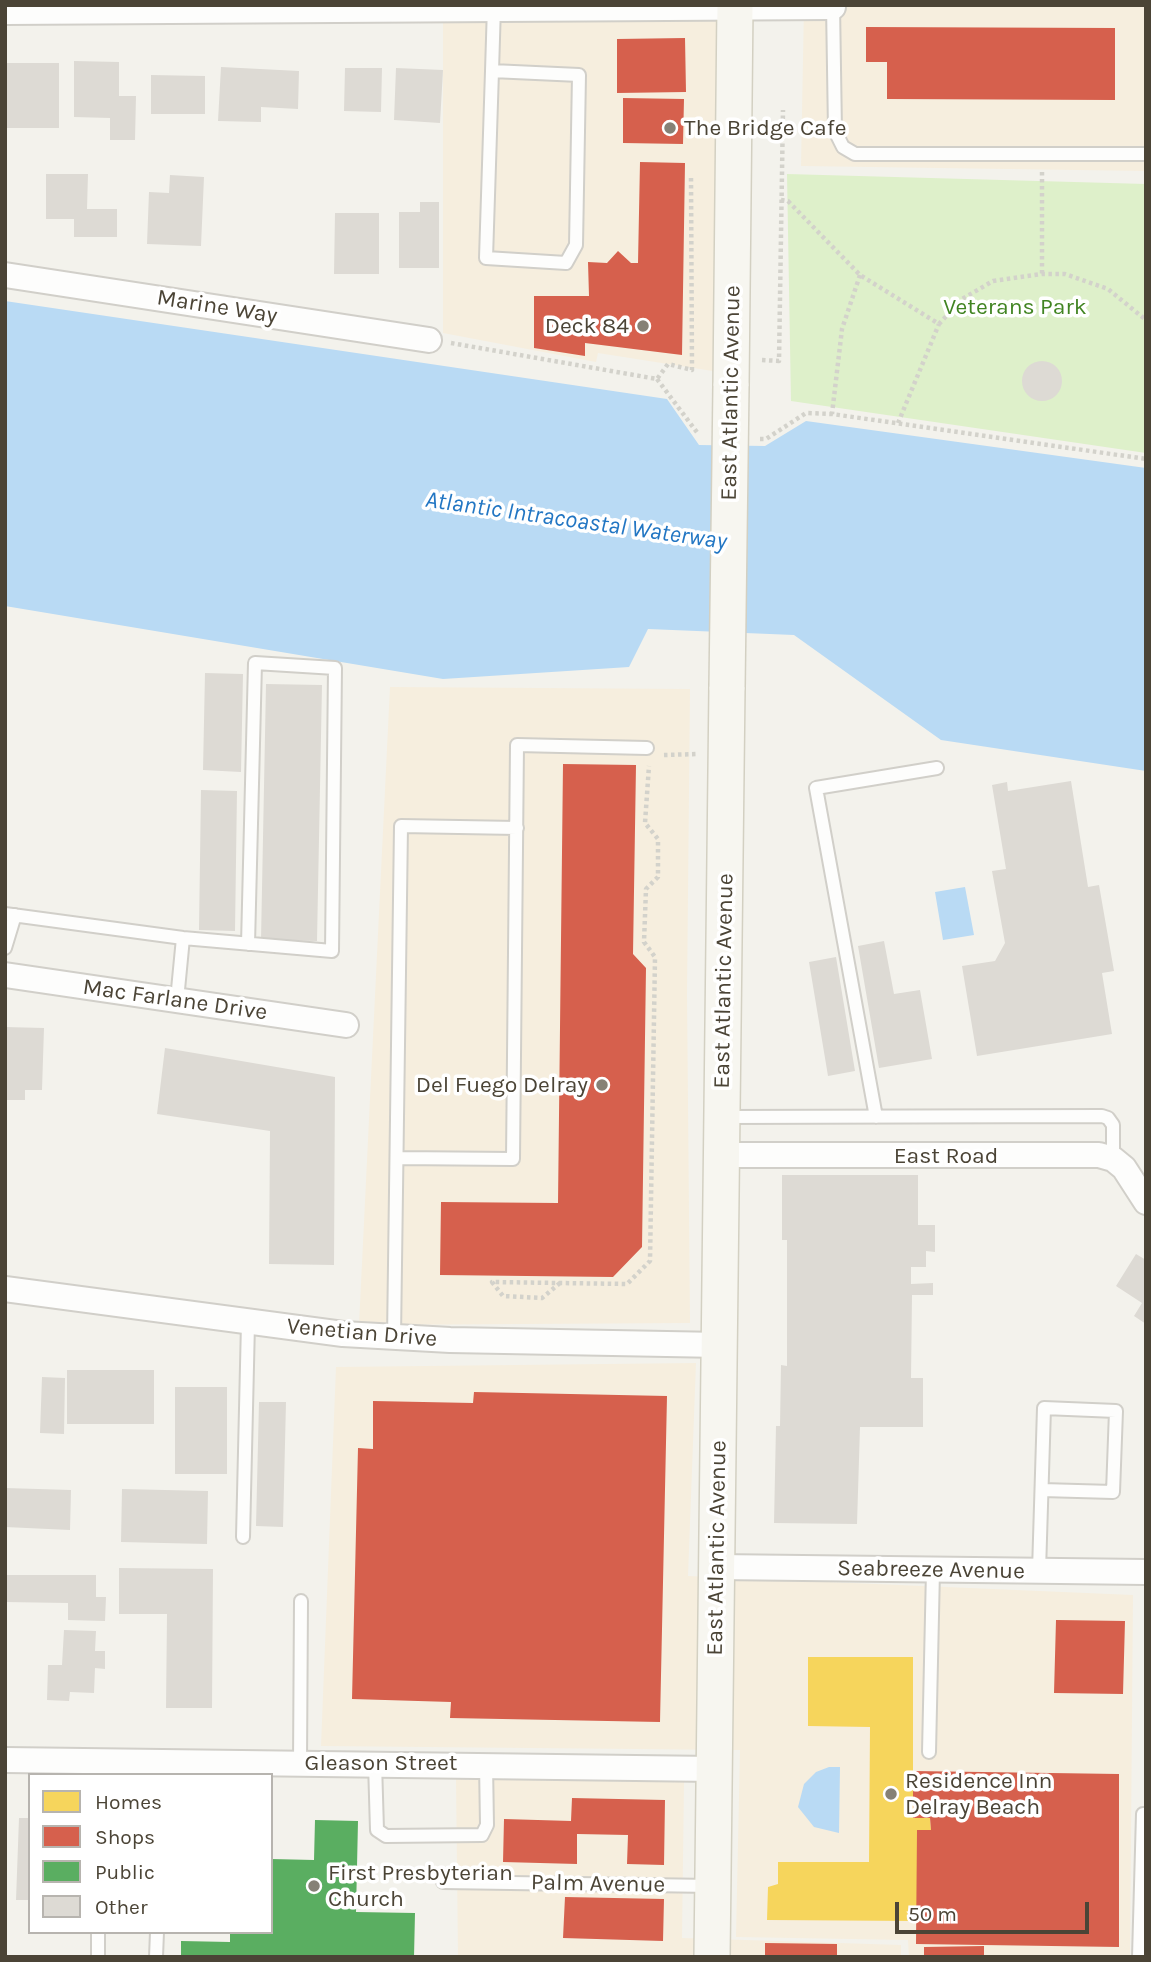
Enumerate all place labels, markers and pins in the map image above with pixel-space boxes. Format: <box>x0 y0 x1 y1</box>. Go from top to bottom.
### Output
place label: The Bridge Cafe <box>684 114 846 142</box>
marker: The Bridge Cafe <box>662 120 678 136</box>
place label: Deck 84 <box>545 312 629 340</box>
marker: Deck 84 <box>635 318 651 334</box>
place label: Del Fuego Delray <box>416 1071 588 1099</box>
marker: Del Fuego Delray <box>594 1077 610 1093</box>
place label: Residence Inn Delray Beach <box>905 1767 1052 1821</box>
marker: Residence Inn Delray Beach <box>883 1786 899 1802</box>
place label: First Presbyterian Church <box>328 1859 513 1913</box>
marker: First Presbyterian Church <box>306 1878 322 1894</box>

